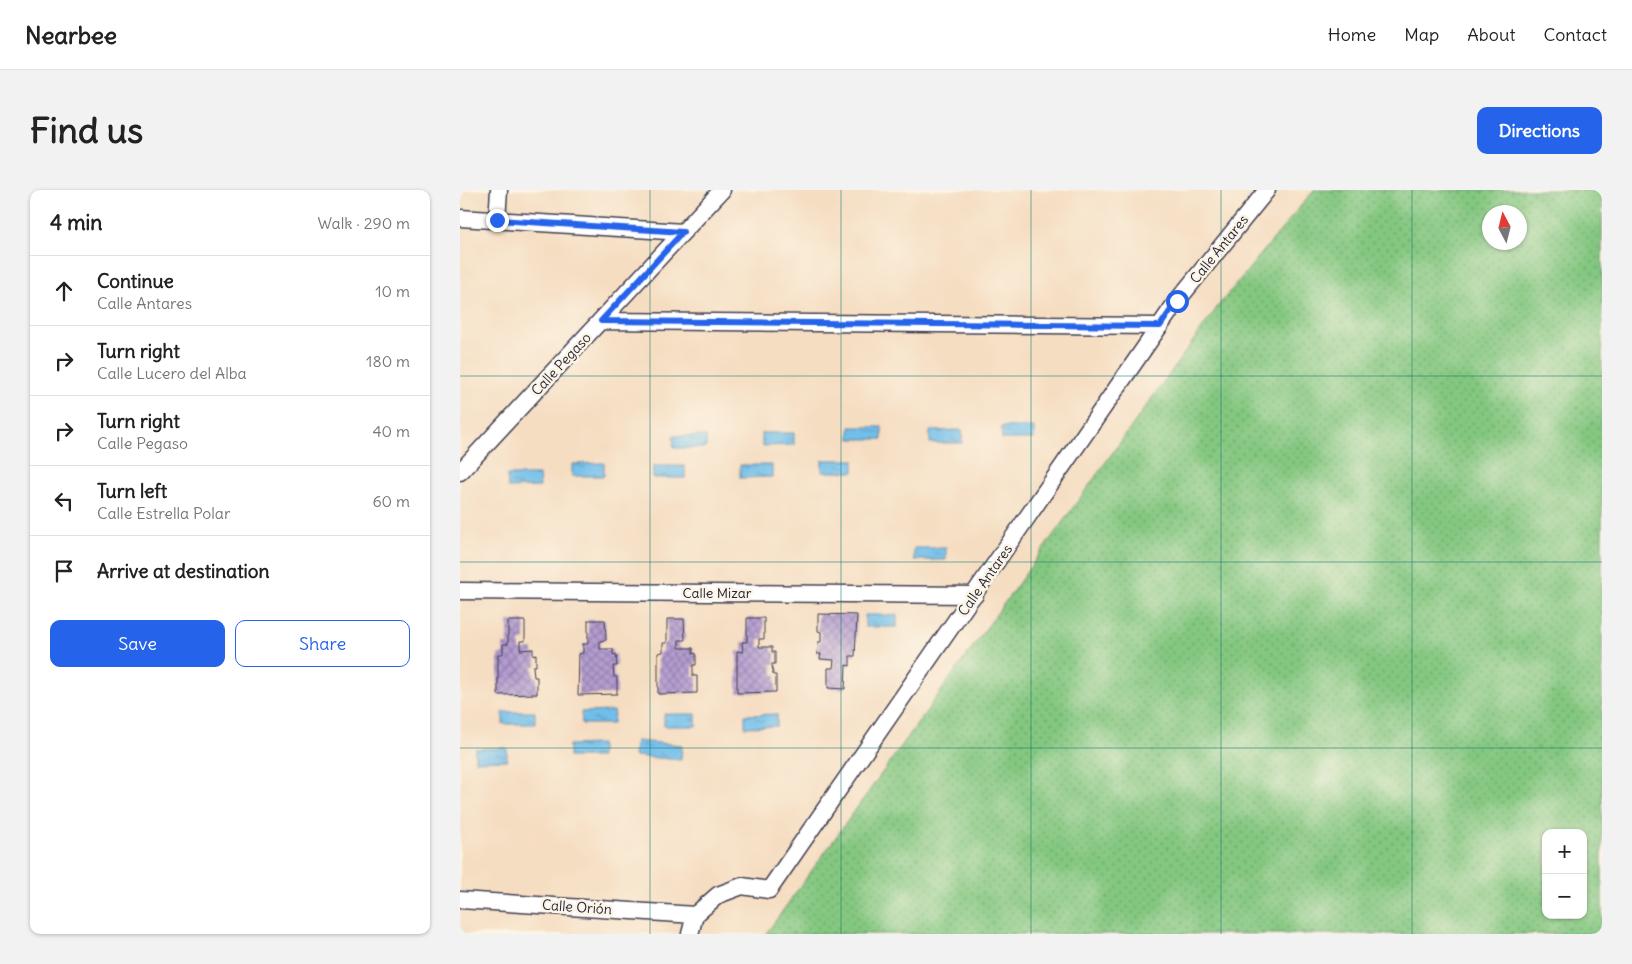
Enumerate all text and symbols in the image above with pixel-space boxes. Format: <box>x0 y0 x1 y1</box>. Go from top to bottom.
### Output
text: Nearbee <box>25 20 117 50</box>
text: Home <box>1328 23 1376 46</box>
text: Map <box>1404 23 1439 46</box>
text: About <box>1467 23 1515 46</box>
text: Contact <box>1543 23 1607 46</box>
button: Directions <box>1477 107 1602 154</box>
text: Find us <box>30 108 143 152</box>
north arrow <box>1482 205 1527 250</box>
text: 4 min <box>50 209 102 236</box>
route end <box>486 209 509 232</box>
street label: Calle Antares <box>1186 211 1252 287</box>
text: Walk · 290 m <box>318 213 410 233</box>
text: Continue <box>97 269 174 293</box>
icon: ahead <box>50 277 78 305</box>
text: 10 m <box>375 281 410 301</box>
route start <box>1166 290 1189 313</box>
text: Calle Antares <box>97 293 192 313</box>
street label: Calle Pegaso <box>527 329 595 399</box>
text: Turn right <box>97 339 180 363</box>
icon: right <box>50 347 78 375</box>
text: 180 m <box>366 351 410 371</box>
text: Calle Lucero del Alba <box>97 363 247 383</box>
text: Turn right <box>97 409 180 433</box>
icon: right <box>50 417 78 445</box>
text: 40 m <box>372 421 410 441</box>
text: Calle Pegaso <box>97 433 188 453</box>
text: Turn left <box>97 479 167 503</box>
icon: left <box>50 487 78 515</box>
text: 60 m <box>372 491 410 511</box>
text: Calle Estrella Polar <box>97 503 231 523</box>
street label: Calle Antares <box>954 541 1016 619</box>
icon: arrive <box>50 557 78 585</box>
text: Arrive at destination <box>97 559 270 583</box>
street label: Calle Mizar <box>683 584 752 602</box>
button: Save <box>50 620 225 667</box>
button: Share <box>235 620 410 667</box>
map controls <box>1542 829 1587 919</box>
button: + <box>1542 829 1587 874</box>
button: − <box>1542 874 1587 919</box>
street label: Calle Orión <box>542 896 612 918</box>

